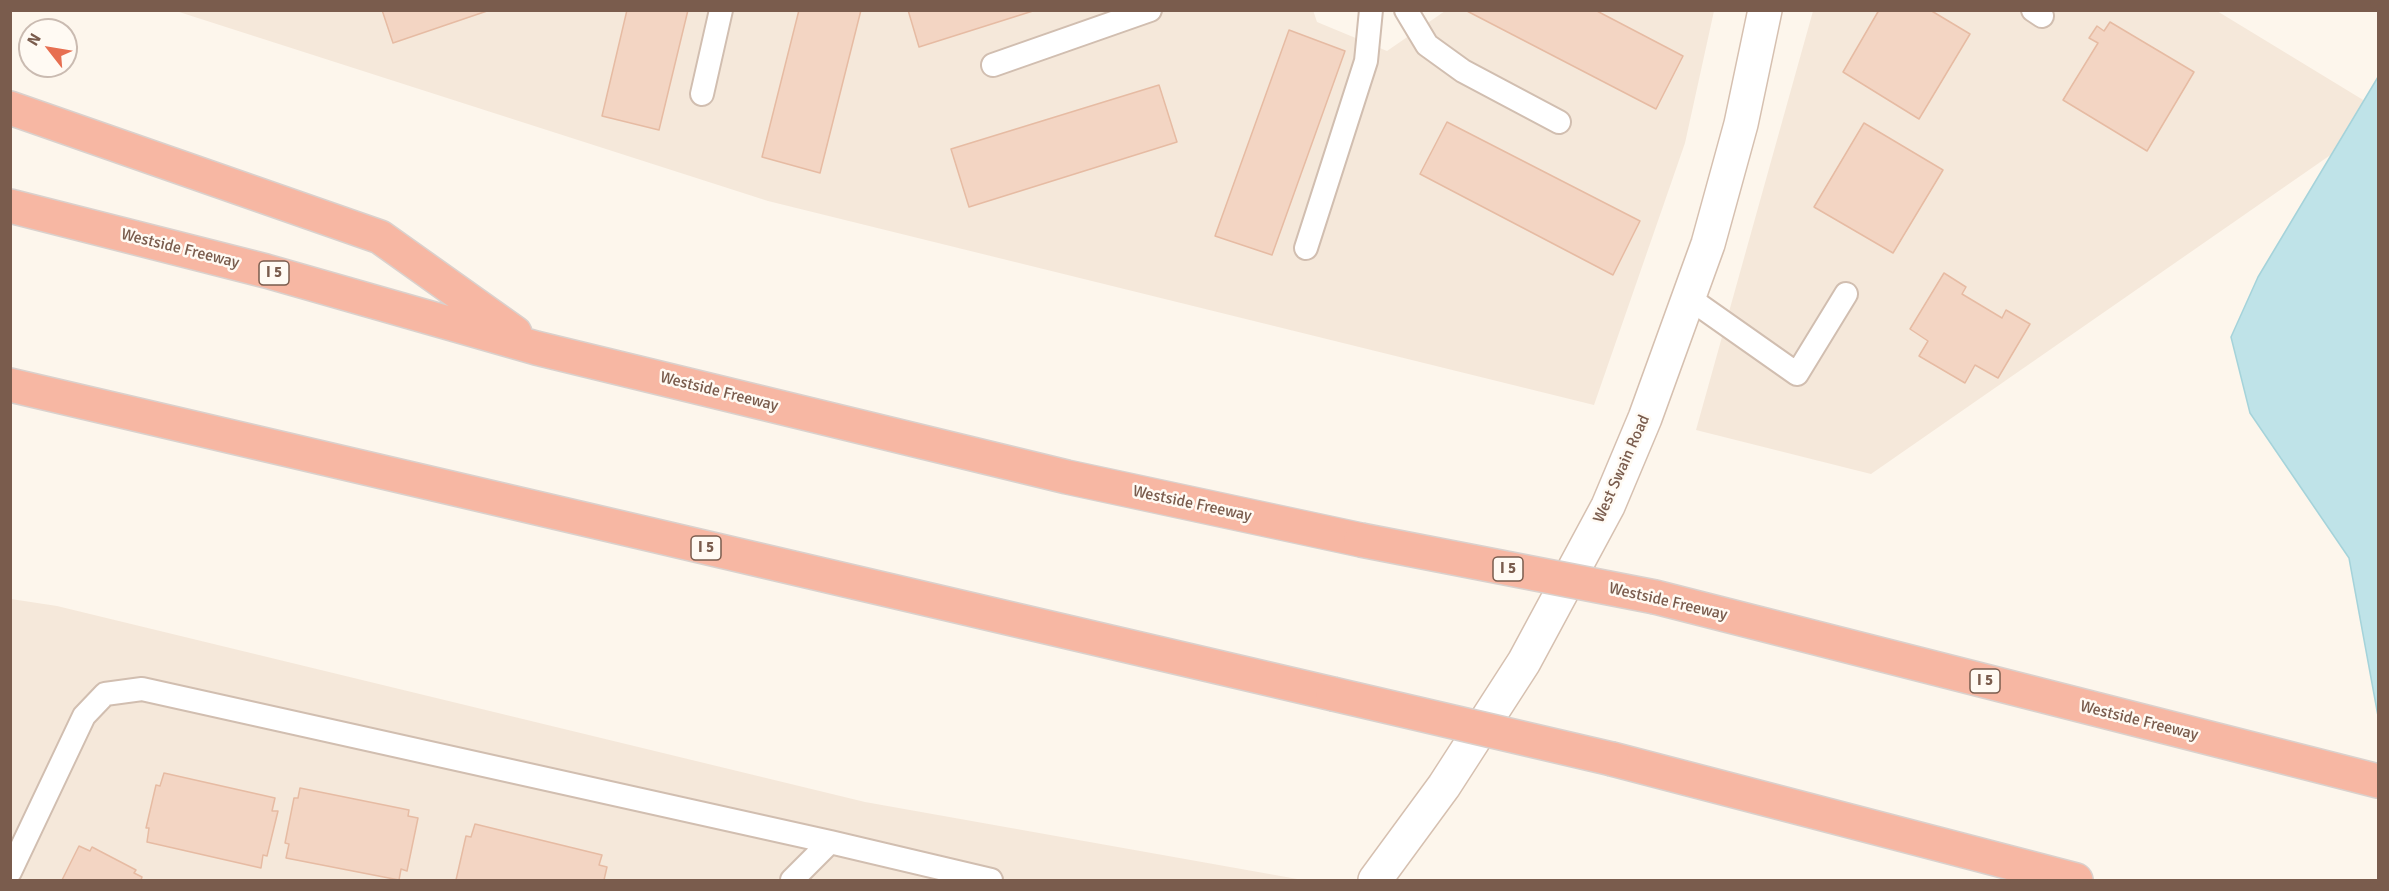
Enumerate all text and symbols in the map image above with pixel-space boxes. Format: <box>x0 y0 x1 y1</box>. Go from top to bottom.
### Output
north arrow <box>18 18 78 78</box>
text: N <box>23 30 46 50</box>
street label: Westside Freeway <box>119 225 241 273</box>
road number: I 5 <box>259 261 289 285</box>
street label: Westside Freeway <box>658 368 780 416</box>
street label: West Swain Road <box>1590 412 1654 526</box>
street label: Westside Freeway <box>1131 482 1253 526</box>
road number: I 5 <box>691 536 721 560</box>
road number: I 5 <box>1493 557 1523 581</box>
street label: Westside Freeway <box>1607 579 1729 625</box>
road number: I 5 <box>1970 669 2000 693</box>
street label: Westside Freeway <box>2078 697 2200 745</box>

